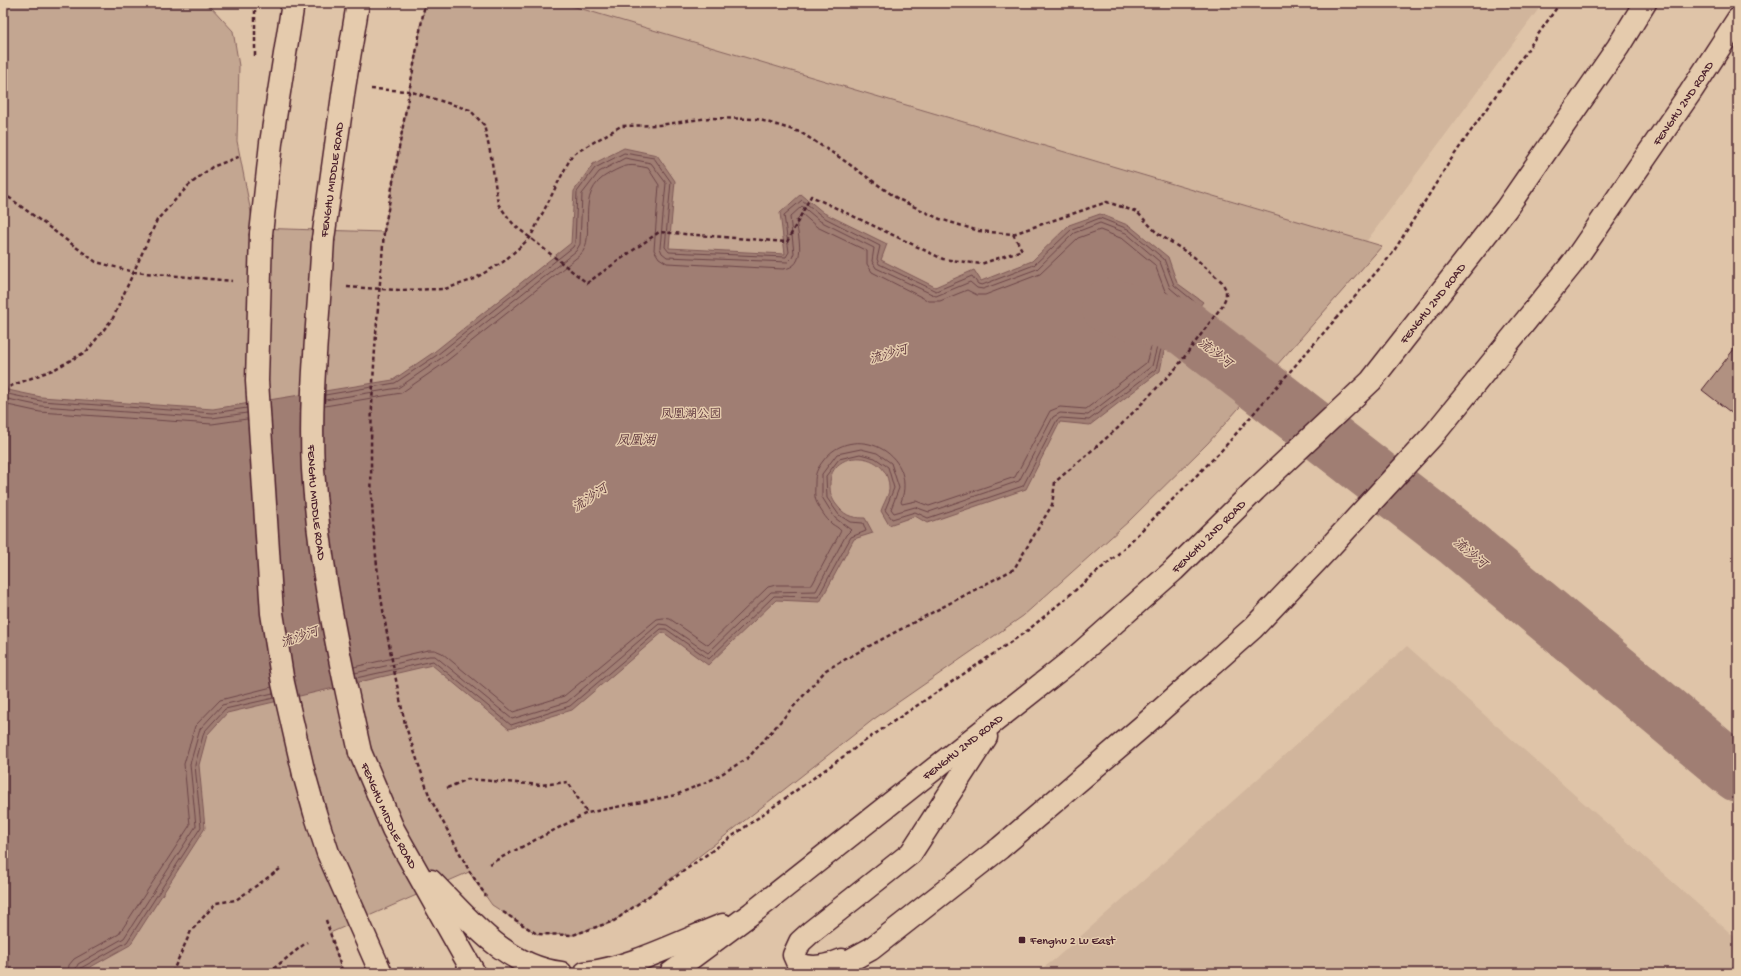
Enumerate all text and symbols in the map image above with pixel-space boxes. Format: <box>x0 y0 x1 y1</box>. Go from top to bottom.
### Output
street label: FENGHU 2ND ROAD <box>1650 59 1718 150</box>
street label: FENGHU MIDDLE ROAD <box>318 121 348 239</box>
street label: FENGHU 2ND ROAD <box>1397 261 1470 348</box>
water label: 流沙河 <box>1194 335 1237 373</box>
water label: 流沙河 <box>868 341 911 368</box>
park label: 凤凰湖公园 <box>661 407 721 422</box>
water label: 凤凰湖 <box>616 433 657 449</box>
street label: FENGHU MIDDLE ROAD <box>303 444 328 561</box>
water label: 流沙河 <box>569 480 612 516</box>
street label: FENGHU 2ND ROAD <box>1169 498 1250 578</box>
water label: 流沙河 <box>1450 535 1491 573</box>
water label: 流沙河 <box>279 623 323 652</box>
street label: FENGHU 2ND ROAD <box>920 712 1007 785</box>
street label: FENGHU MIDDLE ROAD <box>356 760 419 872</box>
marker: Fenghu 2 Lu East <box>1017 935 1027 945</box>
place label: Fenghu 2 Lu East <box>1029 935 1116 949</box>

